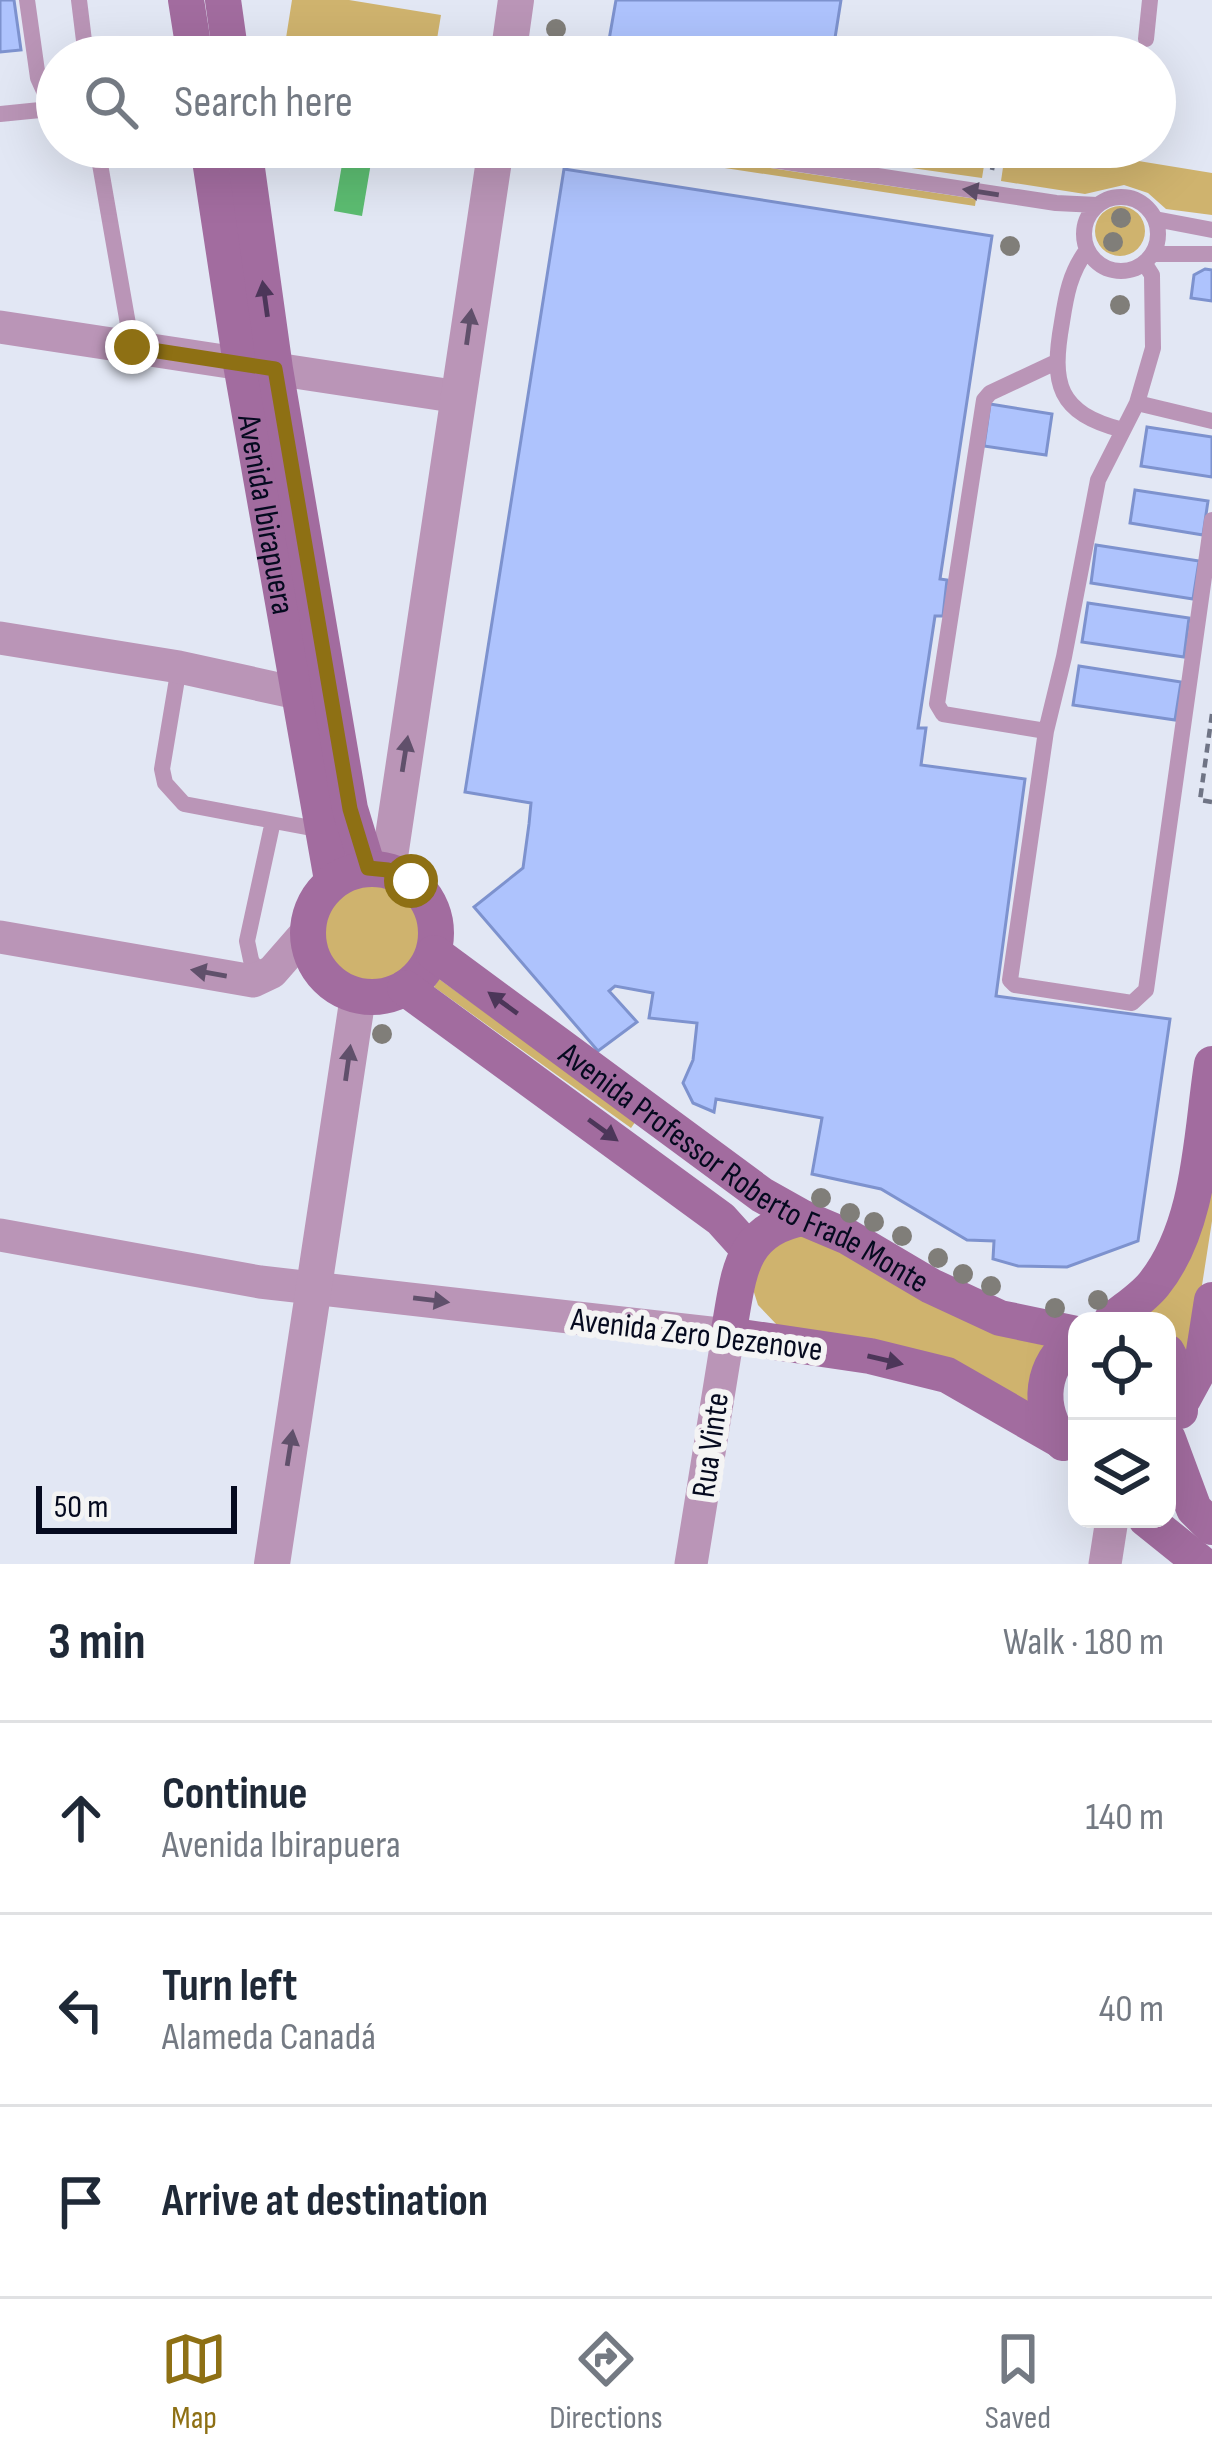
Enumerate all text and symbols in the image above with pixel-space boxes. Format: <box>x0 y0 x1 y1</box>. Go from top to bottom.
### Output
search box <box>36 36 1176 168</box>
icon: search <box>78 69 144 135</box>
text: Search here <box>174 75 353 130</box>
one-way arrow <box>962 182 999 201</box>
one-way arrow <box>255 280 274 317</box>
one-way arrow <box>460 308 479 345</box>
route end <box>105 320 159 374</box>
street label: Avenida Ibirapuera <box>228 411 303 618</box>
one-way arrow <box>396 735 415 773</box>
route start <box>384 854 438 908</box>
one-way arrow <box>190 964 227 983</box>
one-way arrow <box>487 992 519 1016</box>
street label: Avenida Professor Roberto Frade Monte <box>550 1034 936 1302</box>
one-way arrow <box>339 1044 358 1081</box>
one-way arrow <box>587 1118 619 1141</box>
one-way arrow <box>413 1290 450 1309</box>
street label: Avenida Zero Dezenove <box>568 1300 825 1370</box>
map controls <box>1068 1312 1176 1528</box>
button: locate <box>1068 1312 1176 1420</box>
one-way arrow <box>866 1351 903 1370</box>
street label: Rua Vinte <box>684 1390 738 1500</box>
button: layers <box>1068 1420 1176 1528</box>
one-way arrow <box>281 1429 299 1467</box>
scale bar <box>36 1480 237 1533</box>
text: 50 m <box>54 1487 108 1527</box>
text: 3 min <box>48 1612 146 1673</box>
text: Walk · 180 m <box>1003 1619 1164 1666</box>
text: Continue <box>162 1767 308 1822</box>
icon: ahead <box>48 1785 114 1851</box>
text: 140 m <box>1085 1794 1164 1841</box>
text: Avenida Ibirapuera <box>162 1822 401 1869</box>
text: Turn left <box>162 1959 297 2014</box>
icon: left <box>48 1977 114 2043</box>
text: 40 m <box>1099 1986 1164 2033</box>
text: Alameda Canadá <box>162 2014 376 2061</box>
icon: arrive <box>48 2169 114 2235</box>
text: Arrive at destination <box>162 2174 488 2229</box>
tab: Map <box>161 2326 227 2438</box>
tab: Directions <box>549 2326 663 2438</box>
tab: Saved <box>985 2326 1051 2438</box>

